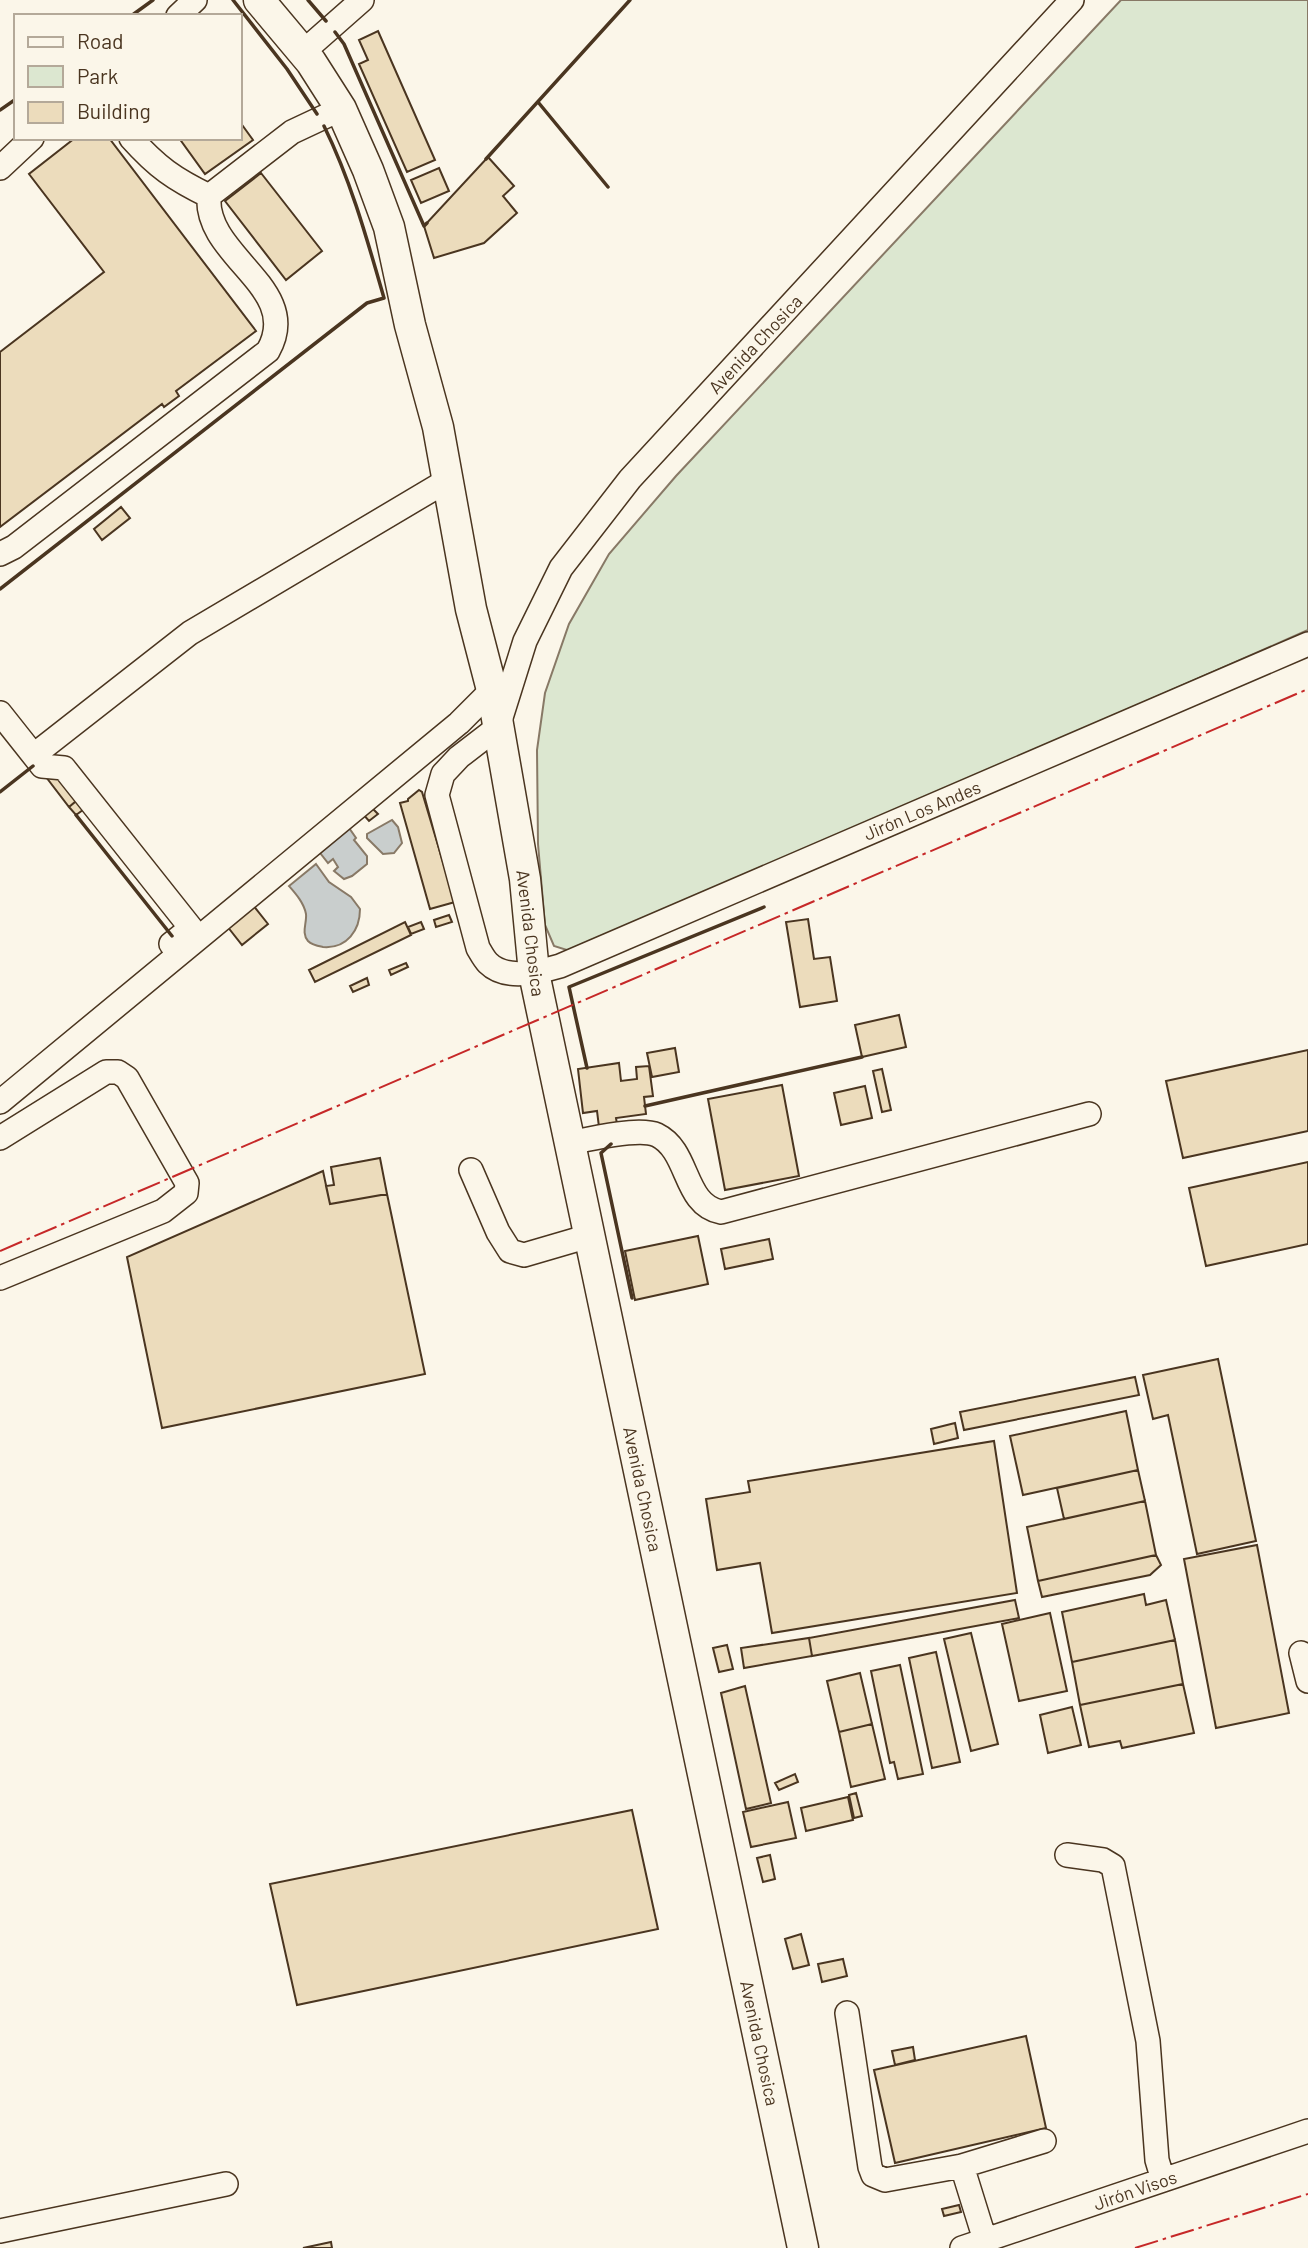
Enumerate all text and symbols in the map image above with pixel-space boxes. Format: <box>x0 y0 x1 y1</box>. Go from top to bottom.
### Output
legend <box>14 14 242 140</box>
text: Road <box>77 28 123 53</box>
text: Park <box>77 63 118 88</box>
text: Building <box>77 98 151 123</box>
street label: Avenida Chosica <box>704 290 806 398</box>
street label: Jirón Los Andes <box>860 775 984 845</box>
street label: Avenida Chosica <box>512 868 550 998</box>
street label: Avenida Chosica <box>619 1424 667 1554</box>
street label: Avenida Chosica <box>736 1978 784 2108</box>
street label: Jirón Visos <box>1090 2165 1180 2215</box>

